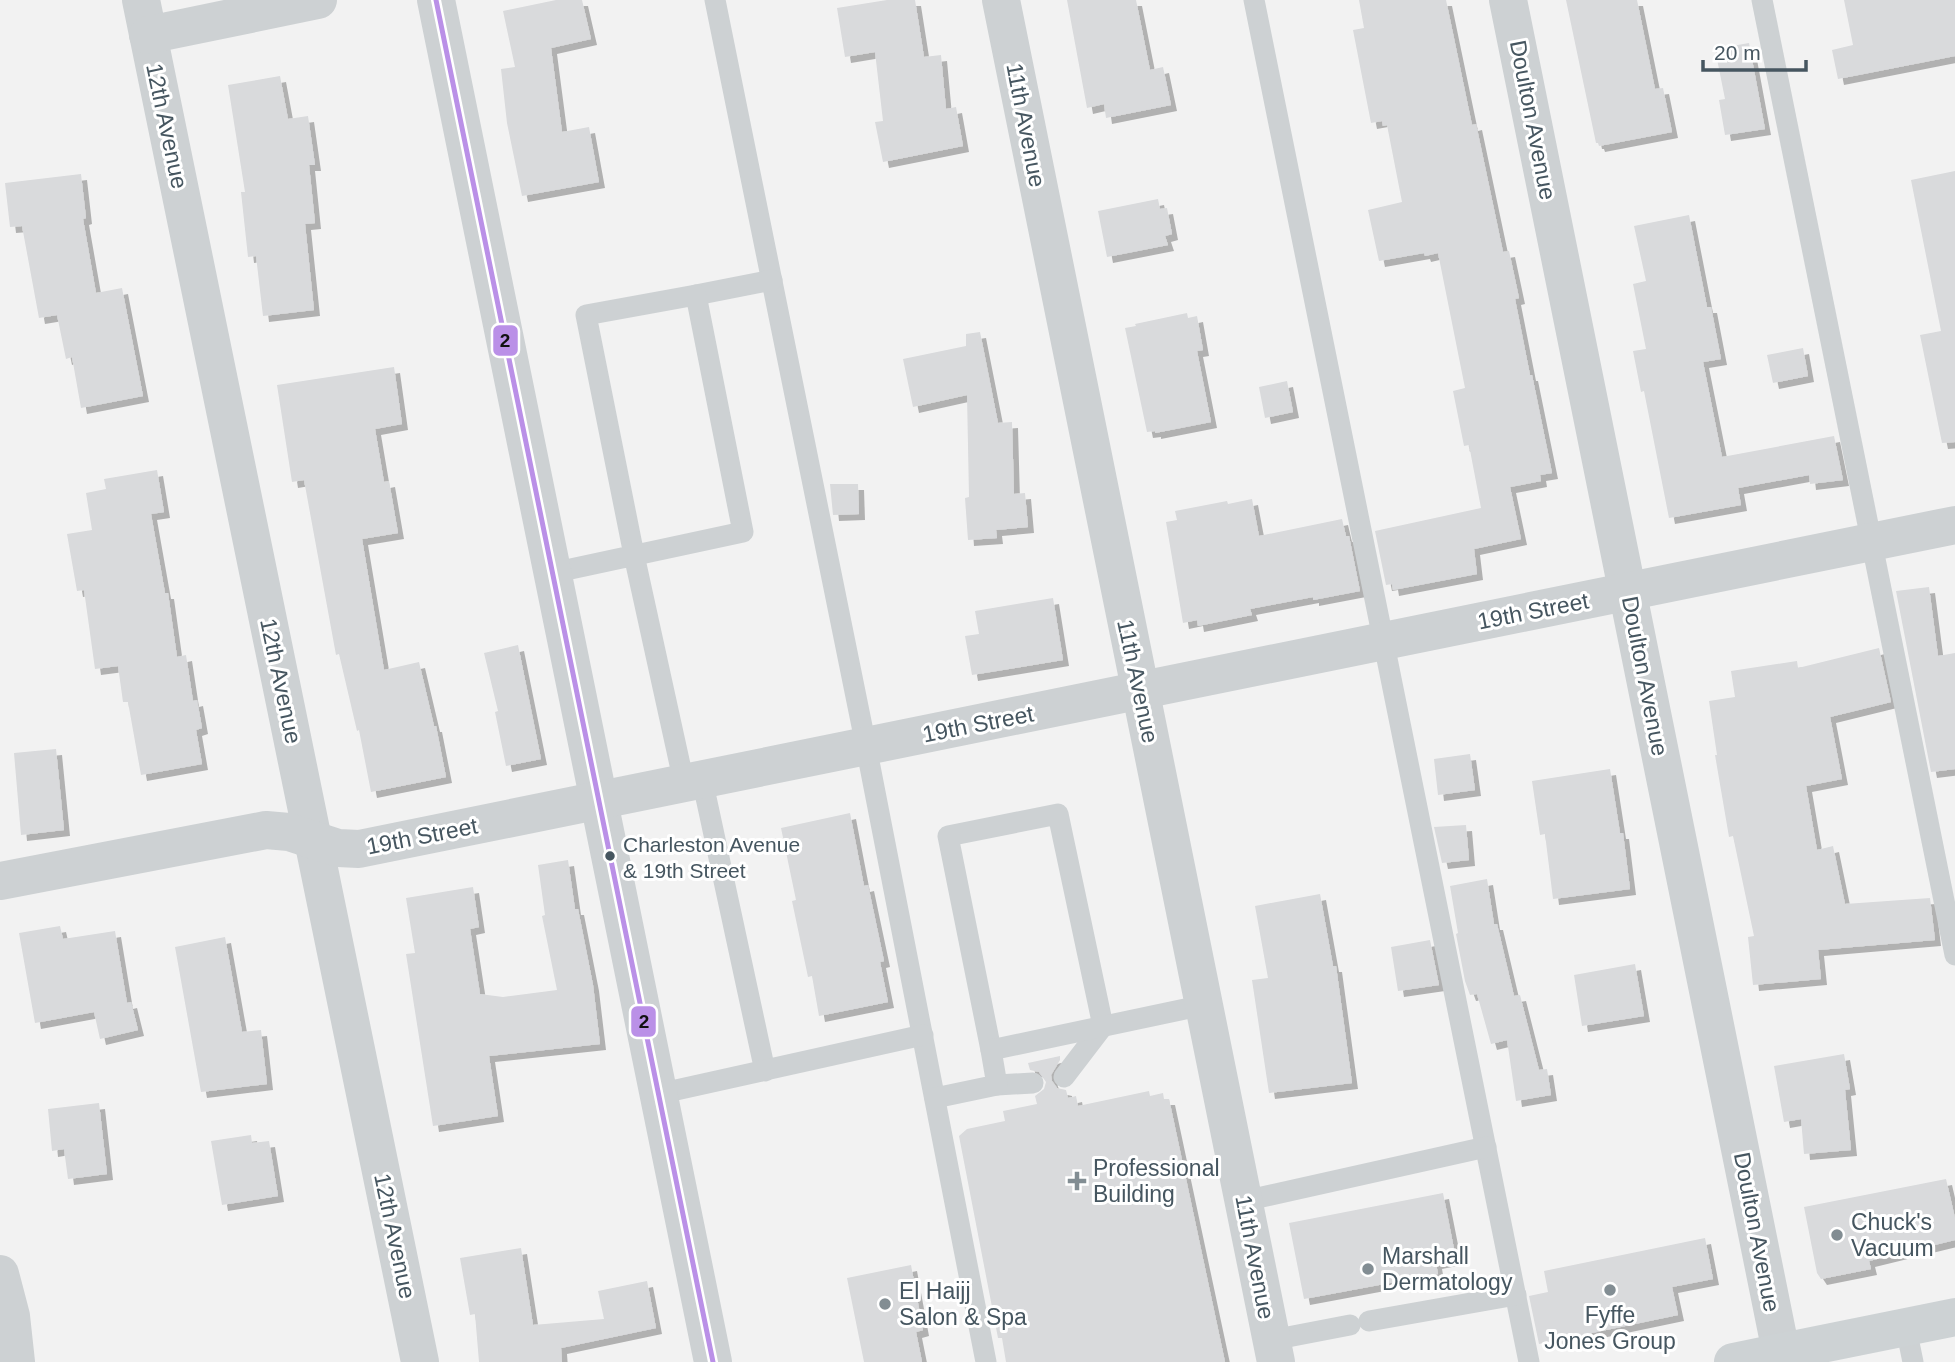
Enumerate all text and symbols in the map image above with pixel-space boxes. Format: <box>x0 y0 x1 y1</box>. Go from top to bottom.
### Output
scale bar <box>1703 28 1806 72</box>
street label: Doulton Avenue <box>1505 38 1561 202</box>
text: 20 m <box>1714 41 1761 64</box>
street label: 12th Avenue <box>141 61 193 191</box>
street label: 11th Avenue <box>1001 61 1051 189</box>
line badge: 2 <box>492 324 519 357</box>
text: 2 <box>500 330 510 351</box>
street label: 19th Street <box>1475 587 1591 634</box>
street label: Doulton Avenue <box>1617 594 1673 758</box>
street label: 12th Avenue <box>255 616 307 746</box>
street label: 11th Avenue <box>1112 617 1164 745</box>
street label: 19th Street <box>920 700 1036 747</box>
street label: 19th Street <box>364 812 480 859</box>
place label: Charleston Avenue & 19th Street <box>623 833 800 882</box>
marker: Charleston Avenue & 19th Street <box>603 849 617 863</box>
line badge: 2 <box>630 1005 657 1038</box>
text: 2 <box>639 1011 649 1032</box>
street label: Doulton Avenue <box>1729 1150 1785 1314</box>
place label: Professional Building <box>1093 1155 1220 1207</box>
street label: 12th Avenue <box>369 1171 421 1301</box>
marker: Professional Building <box>1067 1171 1087 1191</box>
street label: 11th Avenue <box>1230 1193 1280 1321</box>
place label: Chuck's Vacuum <box>1851 1209 1934 1261</box>
marker: Chuck's Vacuum <box>1829 1227 1845 1243</box>
place label: Marshall Dermatology <box>1382 1243 1513 1295</box>
marker: Marshall Dermatology <box>1360 1261 1376 1277</box>
place label: El Haijj Salon & Spa <box>899 1278 1027 1330</box>
marker: Fyffe Jones Group <box>1602 1282 1618 1298</box>
marker: El Haijj Salon & Spa <box>877 1296 893 1312</box>
place label: Fyffe Jones Group <box>1544 1302 1676 1354</box>

